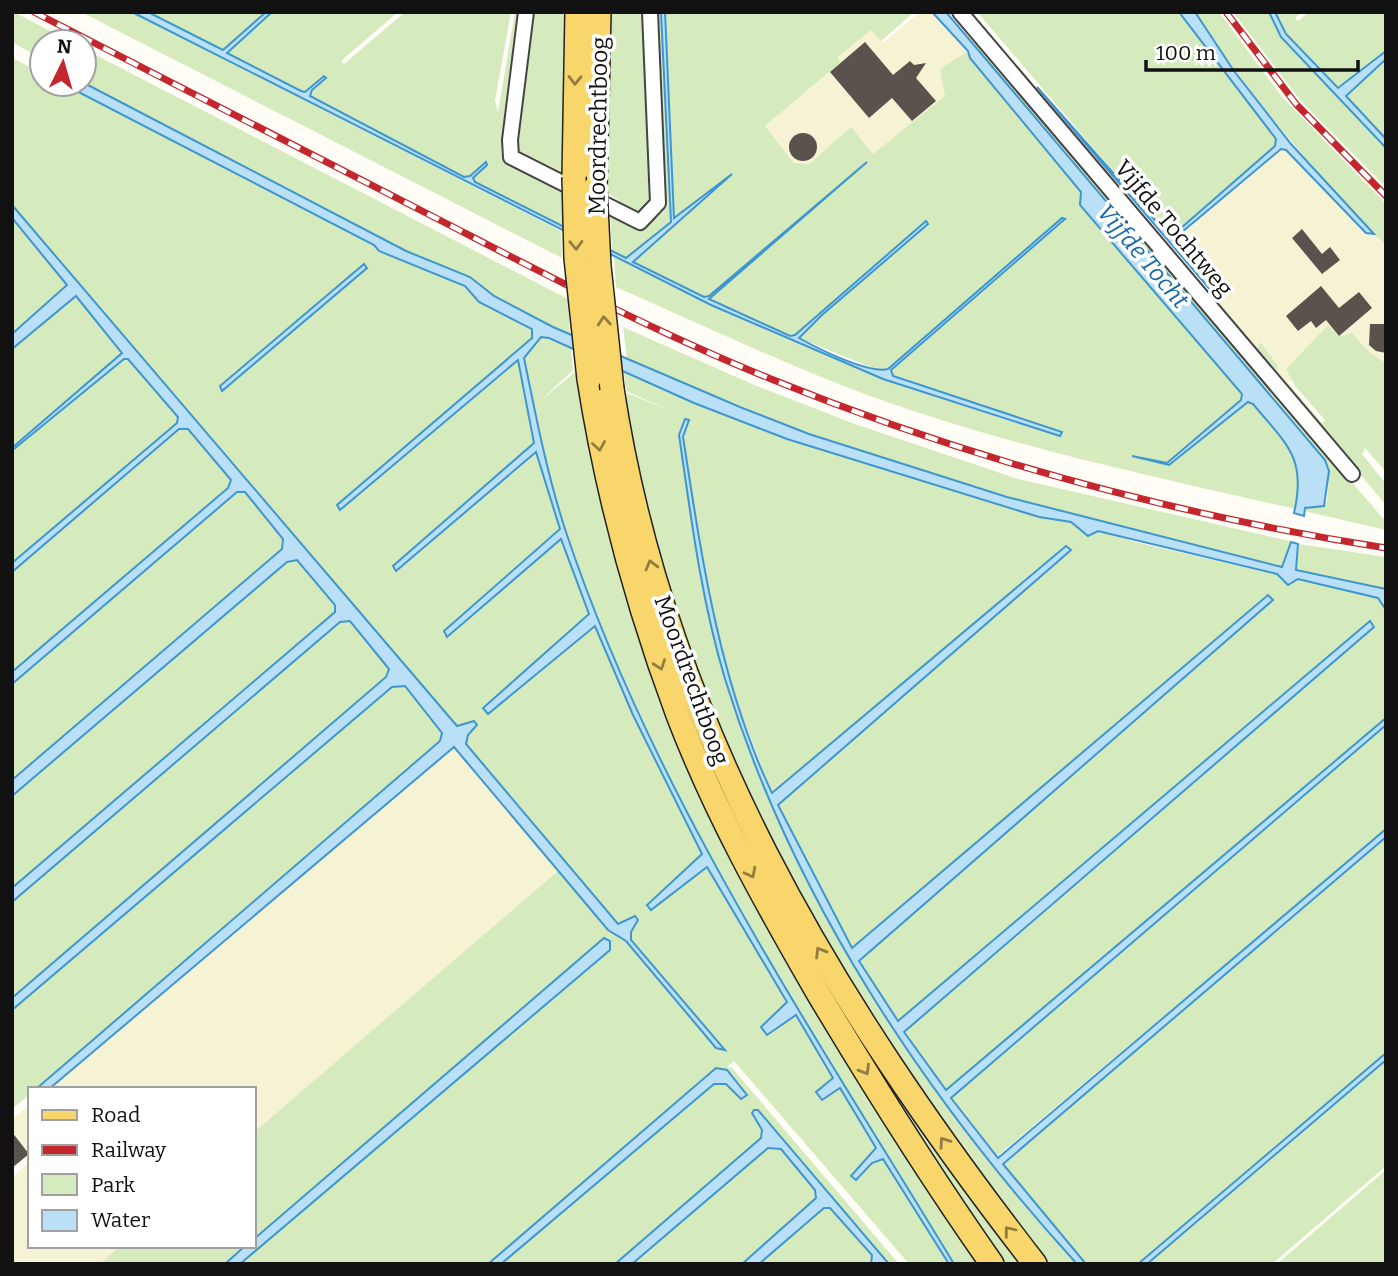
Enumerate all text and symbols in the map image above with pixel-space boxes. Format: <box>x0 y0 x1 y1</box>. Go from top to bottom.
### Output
north arrow <box>28 28 98 98</box>
scale bar <box>1146 28 1358 72</box>
text: N <box>56 34 73 59</box>
street label: Moordrechtboog <box>582 36 614 215</box>
text: 100 m <box>1156 40 1216 66</box>
one-way arrow <box>567 75 582 86</box>
street label: Vijfde Tochtweg <box>1109 154 1239 302</box>
water label: Vijfde Tocht <box>1091 198 1195 314</box>
one-way arrow <box>568 240 583 251</box>
one-way arrow <box>597 315 612 326</box>
one-way arrow <box>591 440 606 452</box>
one-way arrow <box>645 559 659 571</box>
street label: Moordrechtboog <box>648 591 736 769</box>
one-way arrow <box>652 659 666 671</box>
one-way arrow <box>742 866 756 879</box>
one-way arrow <box>815 946 828 959</box>
one-way arrow <box>857 1062 870 1075</box>
legend <box>28 1087 256 1248</box>
text: Road <box>91 1102 140 1128</box>
text: Railway <box>91 1137 167 1163</box>
one-way arrow <box>940 1137 952 1150</box>
text: Park <box>91 1172 135 1198</box>
text: Water <box>91 1207 150 1233</box>
one-way arrow <box>1005 1226 1018 1239</box>

